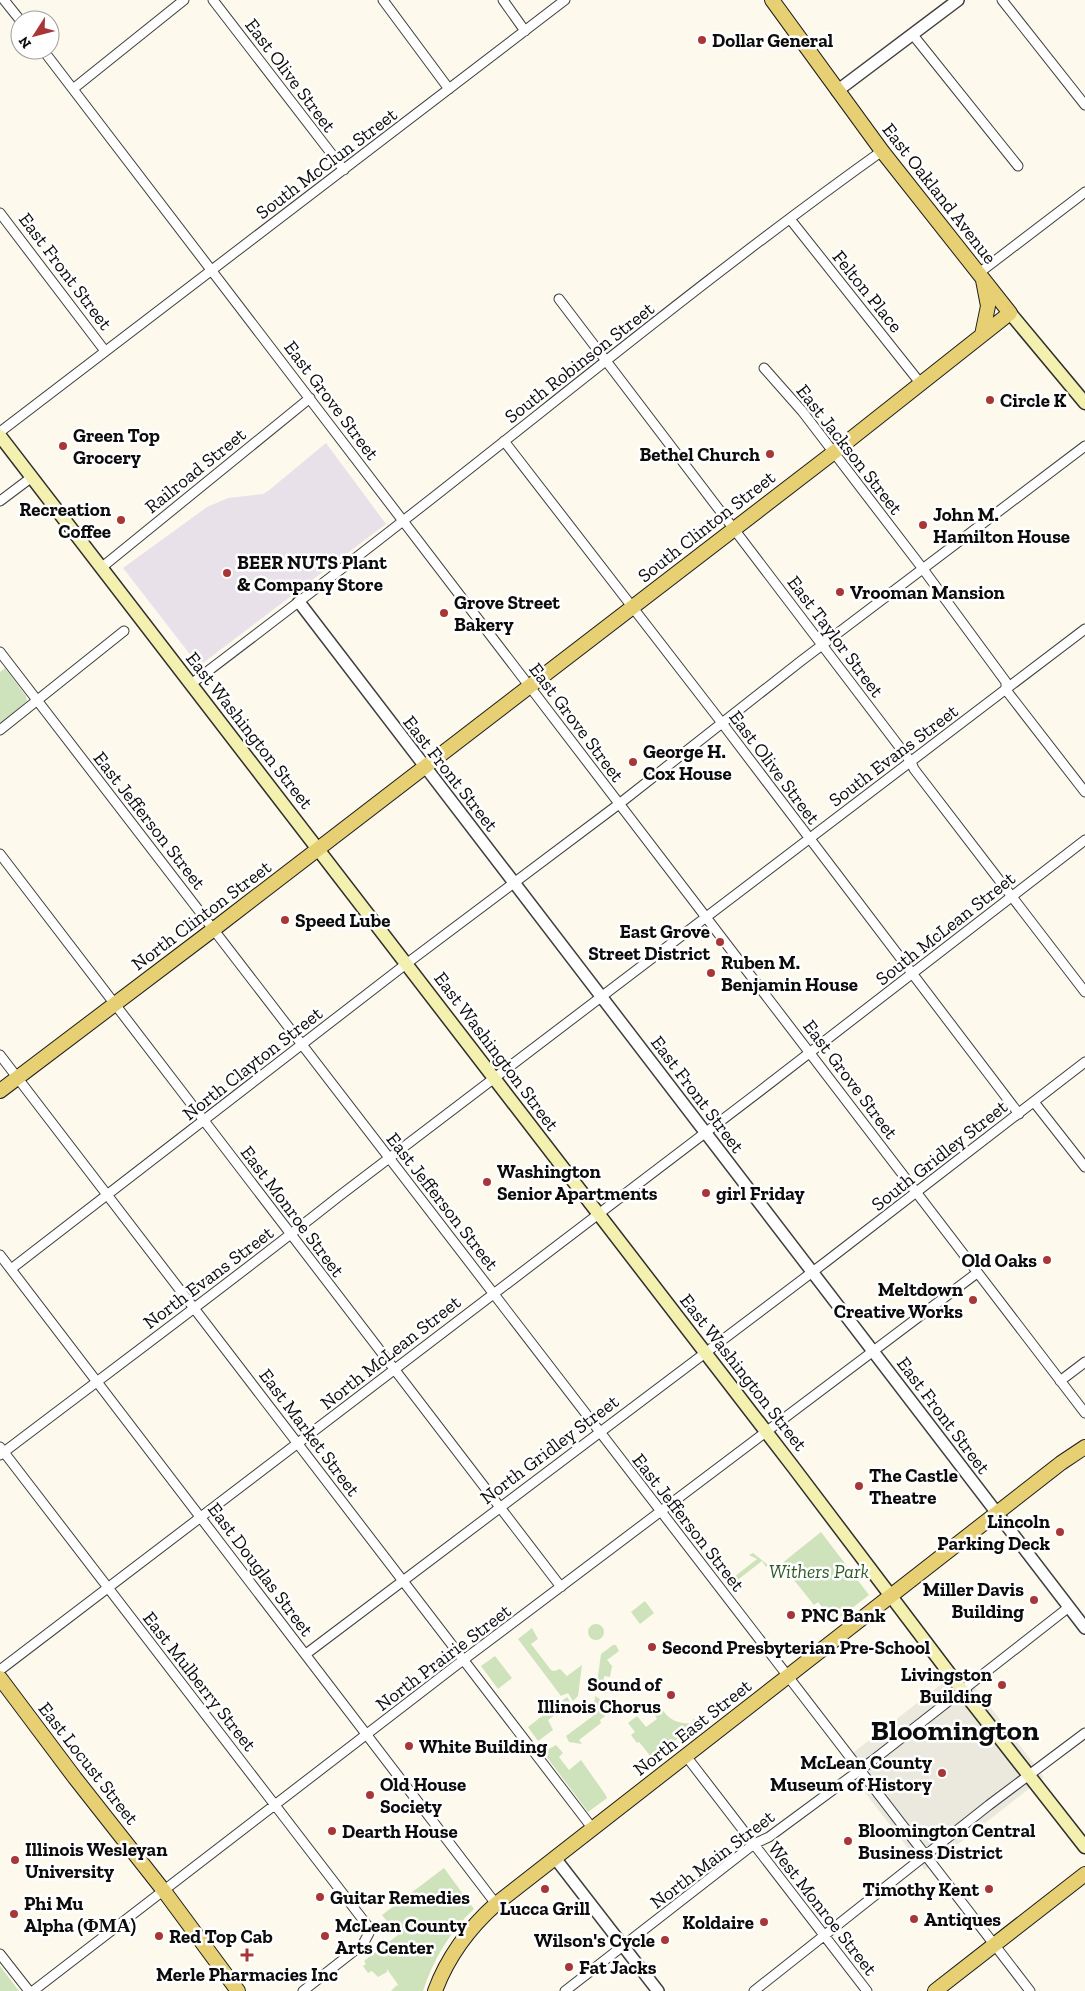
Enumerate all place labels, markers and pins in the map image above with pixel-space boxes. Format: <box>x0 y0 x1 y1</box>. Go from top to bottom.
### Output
place label: Dollar General <box>712 29 834 52</box>
marker: Dollar General <box>696 34 708 46</box>
place label: Circle K <box>1000 389 1066 412</box>
marker: Circle K <box>984 394 996 406</box>
place label: Green Top Grocery <box>73 424 160 469</box>
marker: Green Top Grocery <box>57 440 69 452</box>
place label: Bethel Church <box>640 443 760 466</box>
marker: Bethel Church <box>764 448 776 460</box>
place label: Recreation Coffee <box>19 498 112 543</box>
place label: John M. Hamilton House <box>933 503 1070 548</box>
marker: Recreation Coffee <box>115 514 127 526</box>
marker: John M. Hamilton House <box>917 519 929 531</box>
place label: BEER NUTS Plant & Company Store <box>237 551 387 596</box>
marker: BEER NUTS Plant & Company Store <box>221 567 233 579</box>
place label: Vrooman Mansion <box>850 581 1006 604</box>
marker: Vrooman Mansion <box>834 586 846 598</box>
place label: Grove Street Bakery <box>454 591 560 636</box>
marker: Grove Street Bakery <box>438 607 450 619</box>
place label: George H. Cox House <box>643 740 732 785</box>
marker: George H. Cox House <box>627 756 639 768</box>
place label: Speed Lube <box>295 909 390 932</box>
marker: Speed Lube <box>279 914 291 926</box>
place label: East Grove Street District <box>588 920 710 965</box>
marker: East Grove Street District <box>714 936 726 948</box>
place label: Ruben M. Benjamin House <box>721 951 858 996</box>
marker: Ruben M. Benjamin House <box>705 967 717 979</box>
place label: Washington Senior Apartments <box>497 1160 658 1205</box>
marker: Washington Senior Apartments <box>481 1176 493 1188</box>
place label: girl Friday <box>716 1182 805 1205</box>
marker: girl Friday <box>700 1187 712 1199</box>
place label: Old Oaks <box>961 1249 1037 1272</box>
marker: Old Oaks <box>1041 1254 1053 1266</box>
place label: Meltdown Creative Works <box>834 1278 964 1323</box>
marker: Meltdown Creative Works <box>967 1294 979 1306</box>
place label: The Castle Theatre <box>869 1464 958 1509</box>
marker: The Castle Theatre <box>853 1480 865 1492</box>
place label: Lincoln Parking Deck <box>937 1510 1051 1555</box>
marker: Lincoln Parking Deck <box>1054 1526 1066 1538</box>
place label: Miller Davis Building <box>923 1578 1024 1623</box>
marker: Miller Davis Building <box>1028 1594 1040 1606</box>
place label: PNC Bank <box>801 1604 886 1627</box>
marker: PNC Bank <box>785 1609 797 1621</box>
place label: Second Presbyterian Pre-School <box>662 1636 931 1659</box>
marker: Second Presbyterian Pre-School <box>646 1641 658 1653</box>
place label: Livingston Building <box>901 1663 993 1708</box>
place label: Sound of Illinois Chorus <box>537 1673 663 1718</box>
marker: Livingston Building <box>996 1679 1008 1691</box>
marker: Sound of Illinois Chorus <box>665 1689 677 1701</box>
place label: White Building <box>419 1735 548 1758</box>
marker: White Building <box>403 1740 415 1752</box>
place label: McLean County Museum of History <box>770 1751 932 1796</box>
marker: McLean County Museum of History <box>936 1767 948 1779</box>
place label: Old House Society <box>380 1773 466 1818</box>
marker: Old House Society <box>364 1789 376 1801</box>
place label: Bloomington Central Business District <box>858 1819 1036 1864</box>
place label: Dearth House <box>342 1820 458 1843</box>
marker: Dearth House <box>326 1825 338 1837</box>
marker: Bloomington Central Business District <box>842 1835 854 1847</box>
place label: Illinois Wesleyan University <box>25 1838 168 1883</box>
marker: Illinois Wesleyan University <box>9 1854 21 1866</box>
place label: Timothy Kent <box>862 1878 979 1901</box>
marker: Lucca Grill <box>539 1883 551 1895</box>
marker: Timothy Kent <box>983 1883 995 1895</box>
place label: Guitar Remedies <box>330 1886 470 1909</box>
marker: Guitar Remedies <box>314 1891 326 1903</box>
place label: Phi Mu Alpha (ΦΜΑ) <box>24 1892 136 1937</box>
place label: Lucca Grill <box>500 1897 591 1920</box>
marker: Phi Mu Alpha (ΦΜΑ) <box>8 1908 20 1920</box>
place label: Antiques <box>924 1908 1001 1931</box>
place label: Koldaire <box>682 1911 754 1934</box>
marker: Antiques <box>908 1913 920 1925</box>
place label: McLean County Arts Center <box>335 1914 467 1959</box>
marker: Koldaire <box>758 1916 770 1928</box>
place label: Red Top Cab <box>169 1925 273 1948</box>
place label: Wilson's Cycle <box>534 1929 655 1952</box>
marker: Red Top Cab <box>153 1930 165 1942</box>
marker: McLean County Arts Center <box>319 1930 331 1942</box>
marker: Wilson's Cycle <box>659 1934 671 1946</box>
marker: Merle Pharmacies Inc <box>241 1949 253 1961</box>
place label: Fat Jacks <box>579 1956 657 1979</box>
marker: Fat Jacks <box>563 1961 575 1973</box>
place label: Merle Pharmacies Inc <box>156 1963 338 1986</box>

